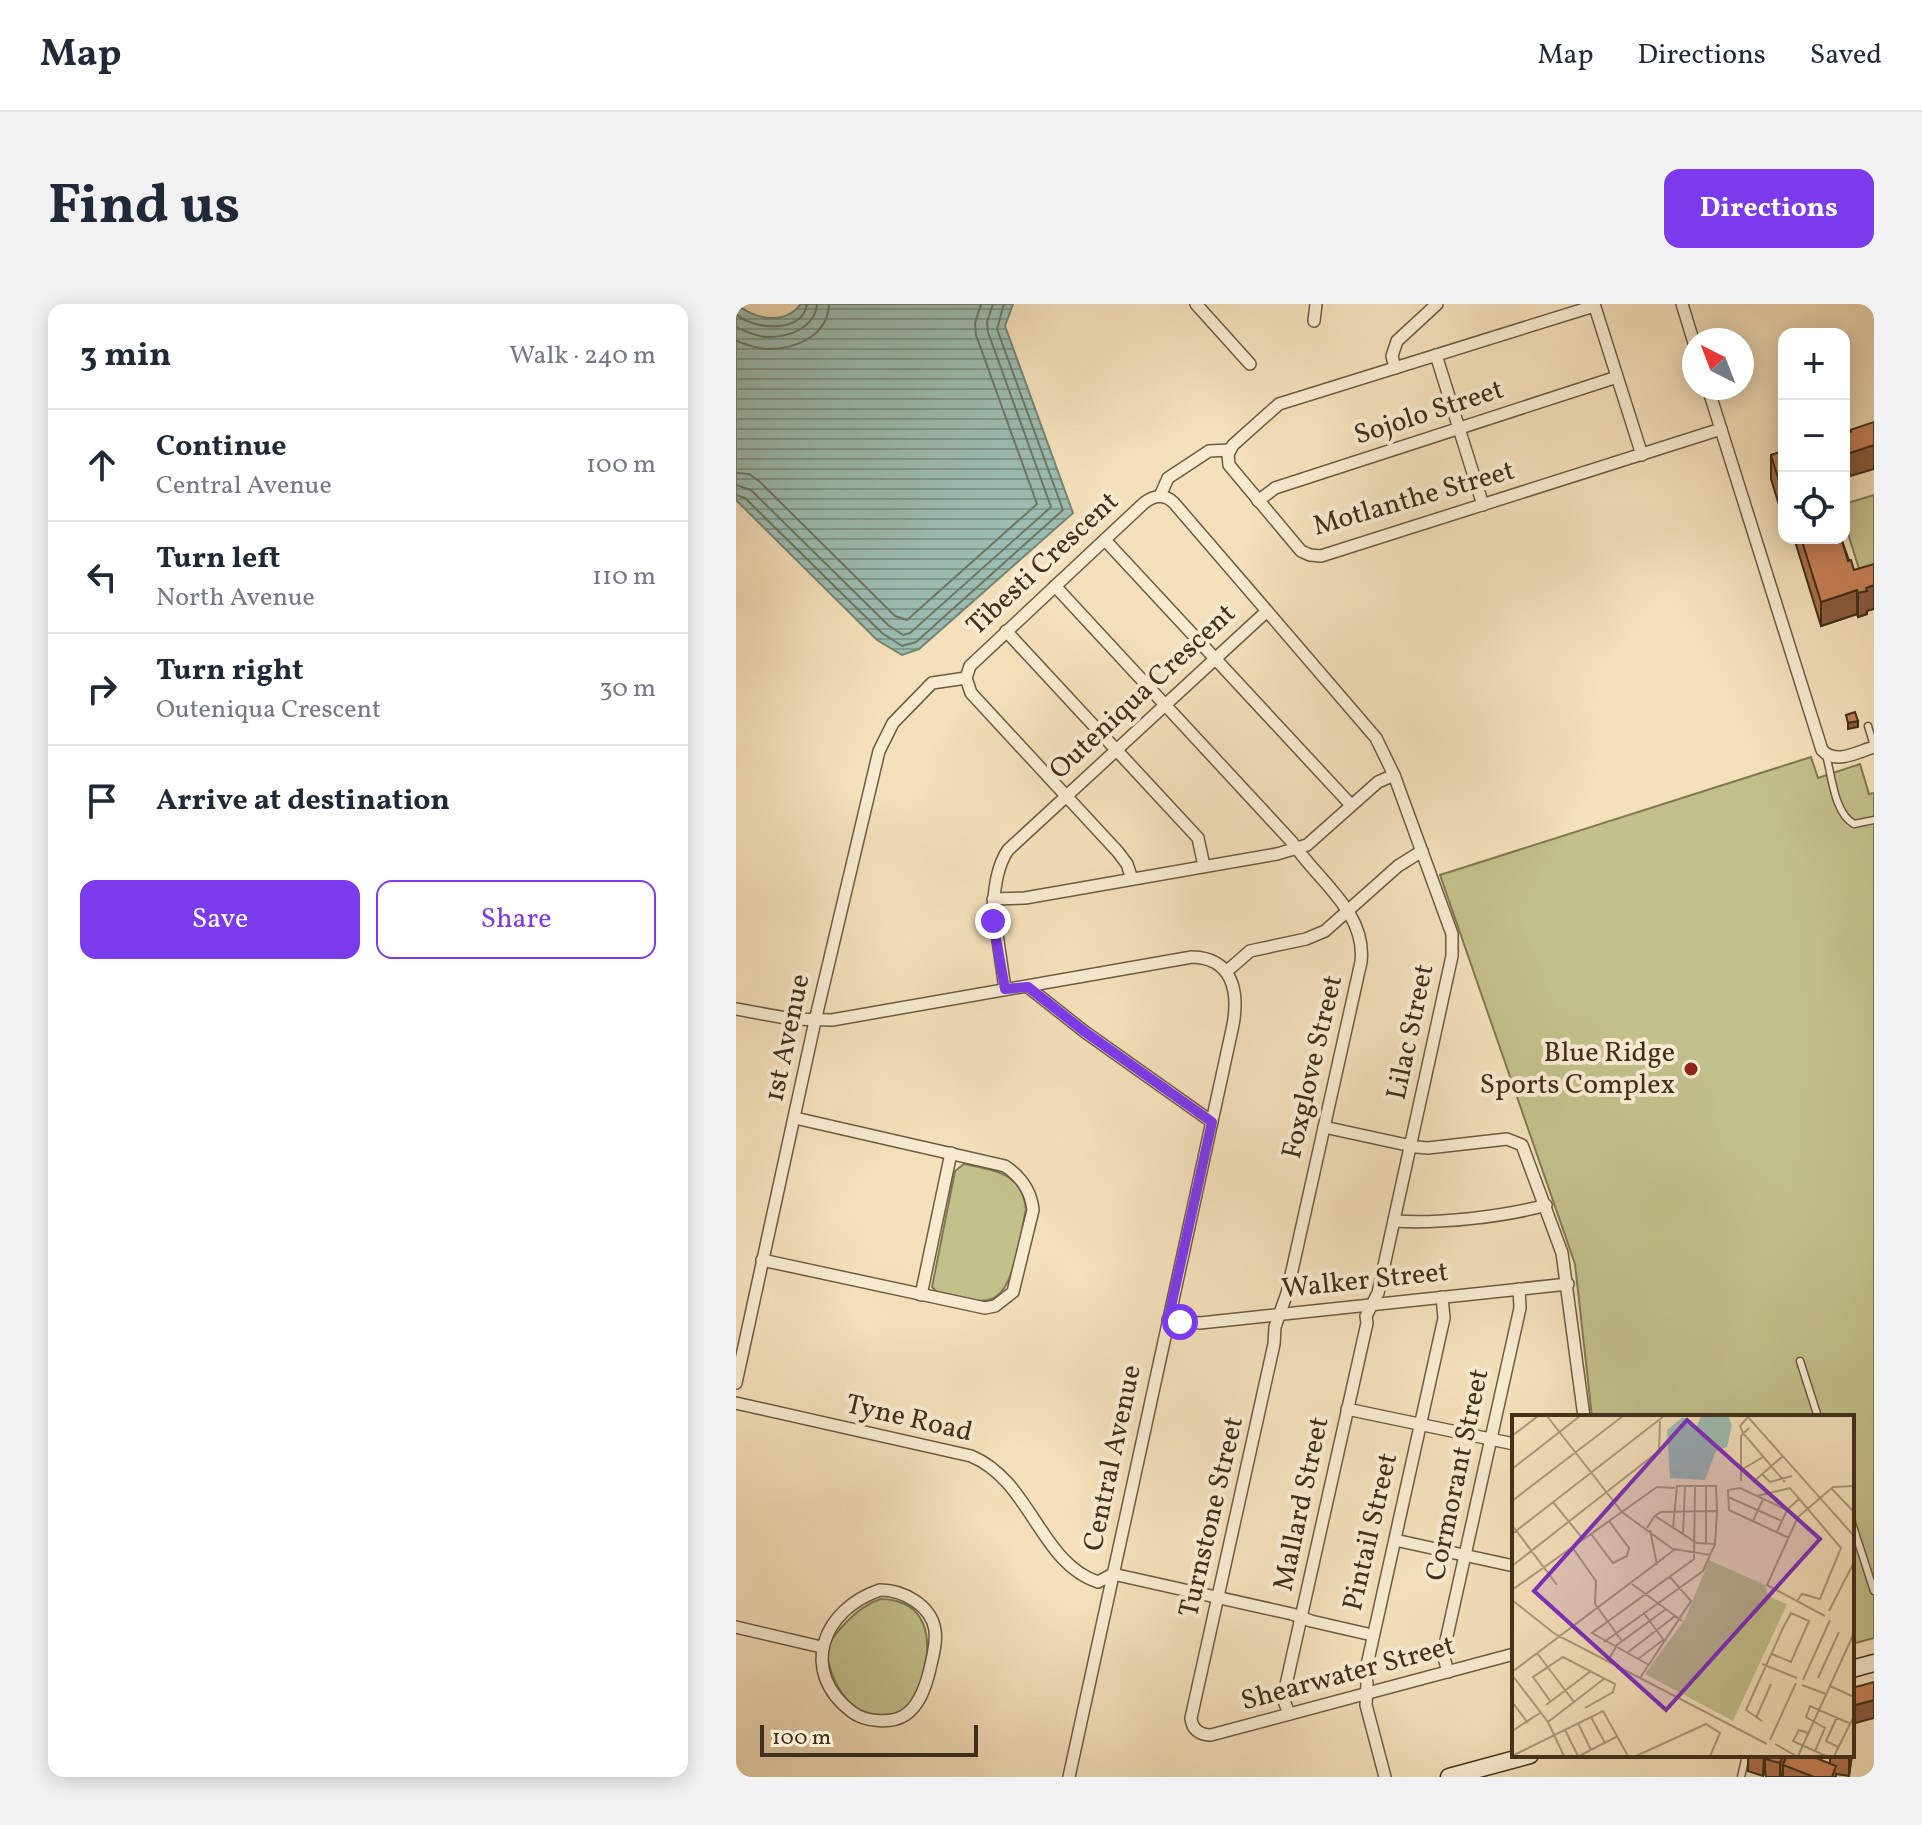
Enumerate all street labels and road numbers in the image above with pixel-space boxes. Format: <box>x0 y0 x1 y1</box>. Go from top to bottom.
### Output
street label: Sojolo Street <box>1349 370 1509 456</box>
street label: Motlanthe Street <box>1309 452 1519 546</box>
street label: Tibesti Crescent <box>958 483 1128 645</box>
street label: Outeniqua Crescent <box>1041 595 1245 789</box>
street label: Lilac Street <box>1378 960 1444 1104</box>
street label: 1st Avenue <box>755 970 821 1106</box>
street label: Foxglove Street <box>1273 971 1353 1163</box>
street label: Walker Street <box>1280 1253 1450 1309</box>
street label: Central Avenue <box>1074 1361 1152 1555</box>
street label: Cormorant Street <box>1416 1365 1500 1585</box>
street label: Tyne Road <box>842 1385 976 1453</box>
street label: Turnstone Street <box>1170 1413 1254 1621</box>
street label: Mallard Street <box>1265 1413 1339 1595</box>
street label: Pintail Street <box>1334 1449 1408 1615</box>
street label: Shearwater Street <box>1237 1627 1459 1721</box>

